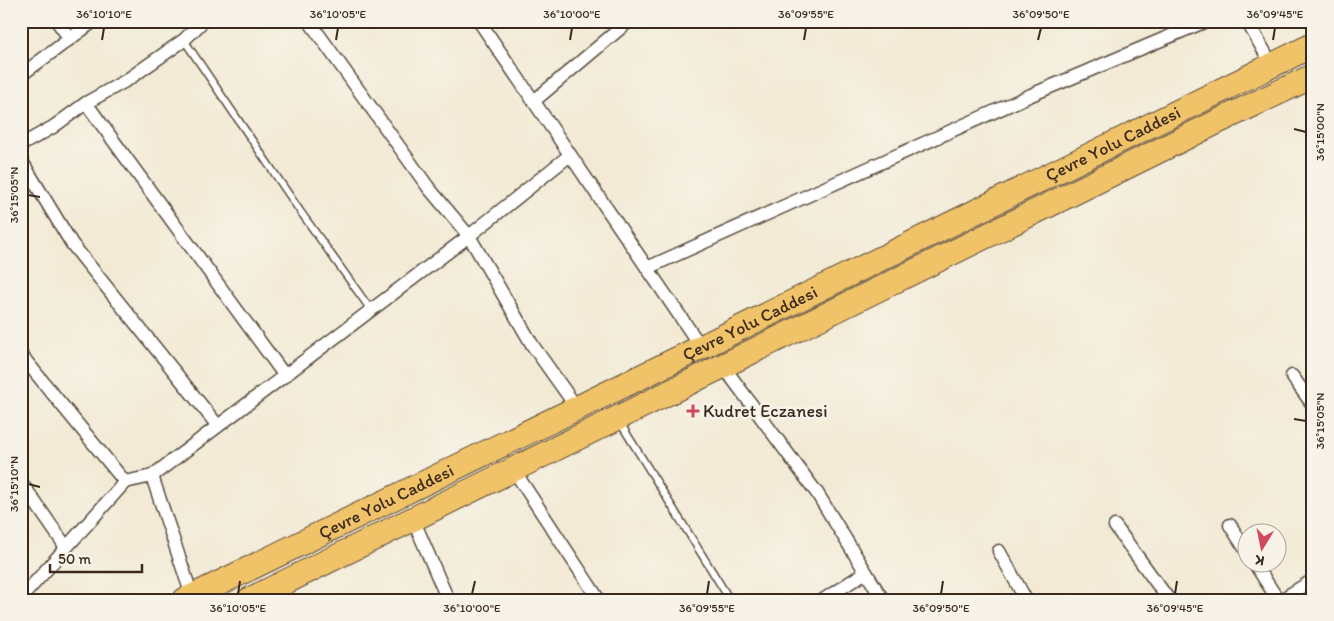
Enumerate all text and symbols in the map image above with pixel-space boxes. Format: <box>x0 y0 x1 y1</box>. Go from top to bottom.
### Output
text: 36°10'10"E <box>76 7 132 21</box>
text: 36°10'05"E <box>310 7 367 21</box>
text: 36°10'00"E <box>543 7 601 21</box>
text: 36°09'55"E <box>778 7 834 21</box>
text: 36°09'50"E <box>1012 7 1070 21</box>
text: 36°09'45"E <box>1247 7 1304 21</box>
street label: Çevre Yolu Caddesi <box>1042 101 1184 186</box>
text: 36°15'00"N <box>1313 103 1327 161</box>
text: 36°15'05"N <box>7 167 21 223</box>
street label: Çevre Yolu Caddesi <box>679 281 821 366</box>
text: 36°15'05"N <box>1313 393 1327 449</box>
place label: Kudret Eczanesi <box>703 400 828 422</box>
marker: Kudret Eczanesi <box>687 405 699 417</box>
text: 36°15'10"N <box>7 456 21 512</box>
street label: Çevre Yolu Caddesi <box>315 459 457 544</box>
north arrow <box>1236 524 1286 574</box>
scale bar <box>50 541 142 573</box>
text: 50 m <box>58 550 91 568</box>
text: K <box>1253 551 1266 569</box>
text: 36°10'05"E <box>210 601 267 615</box>
text: 36°10'00"E <box>443 601 501 615</box>
text: 36°09'55"E <box>679 601 735 615</box>
text: 36°09'50"E <box>912 601 970 615</box>
text: 36°09'45"E <box>1147 601 1204 615</box>

